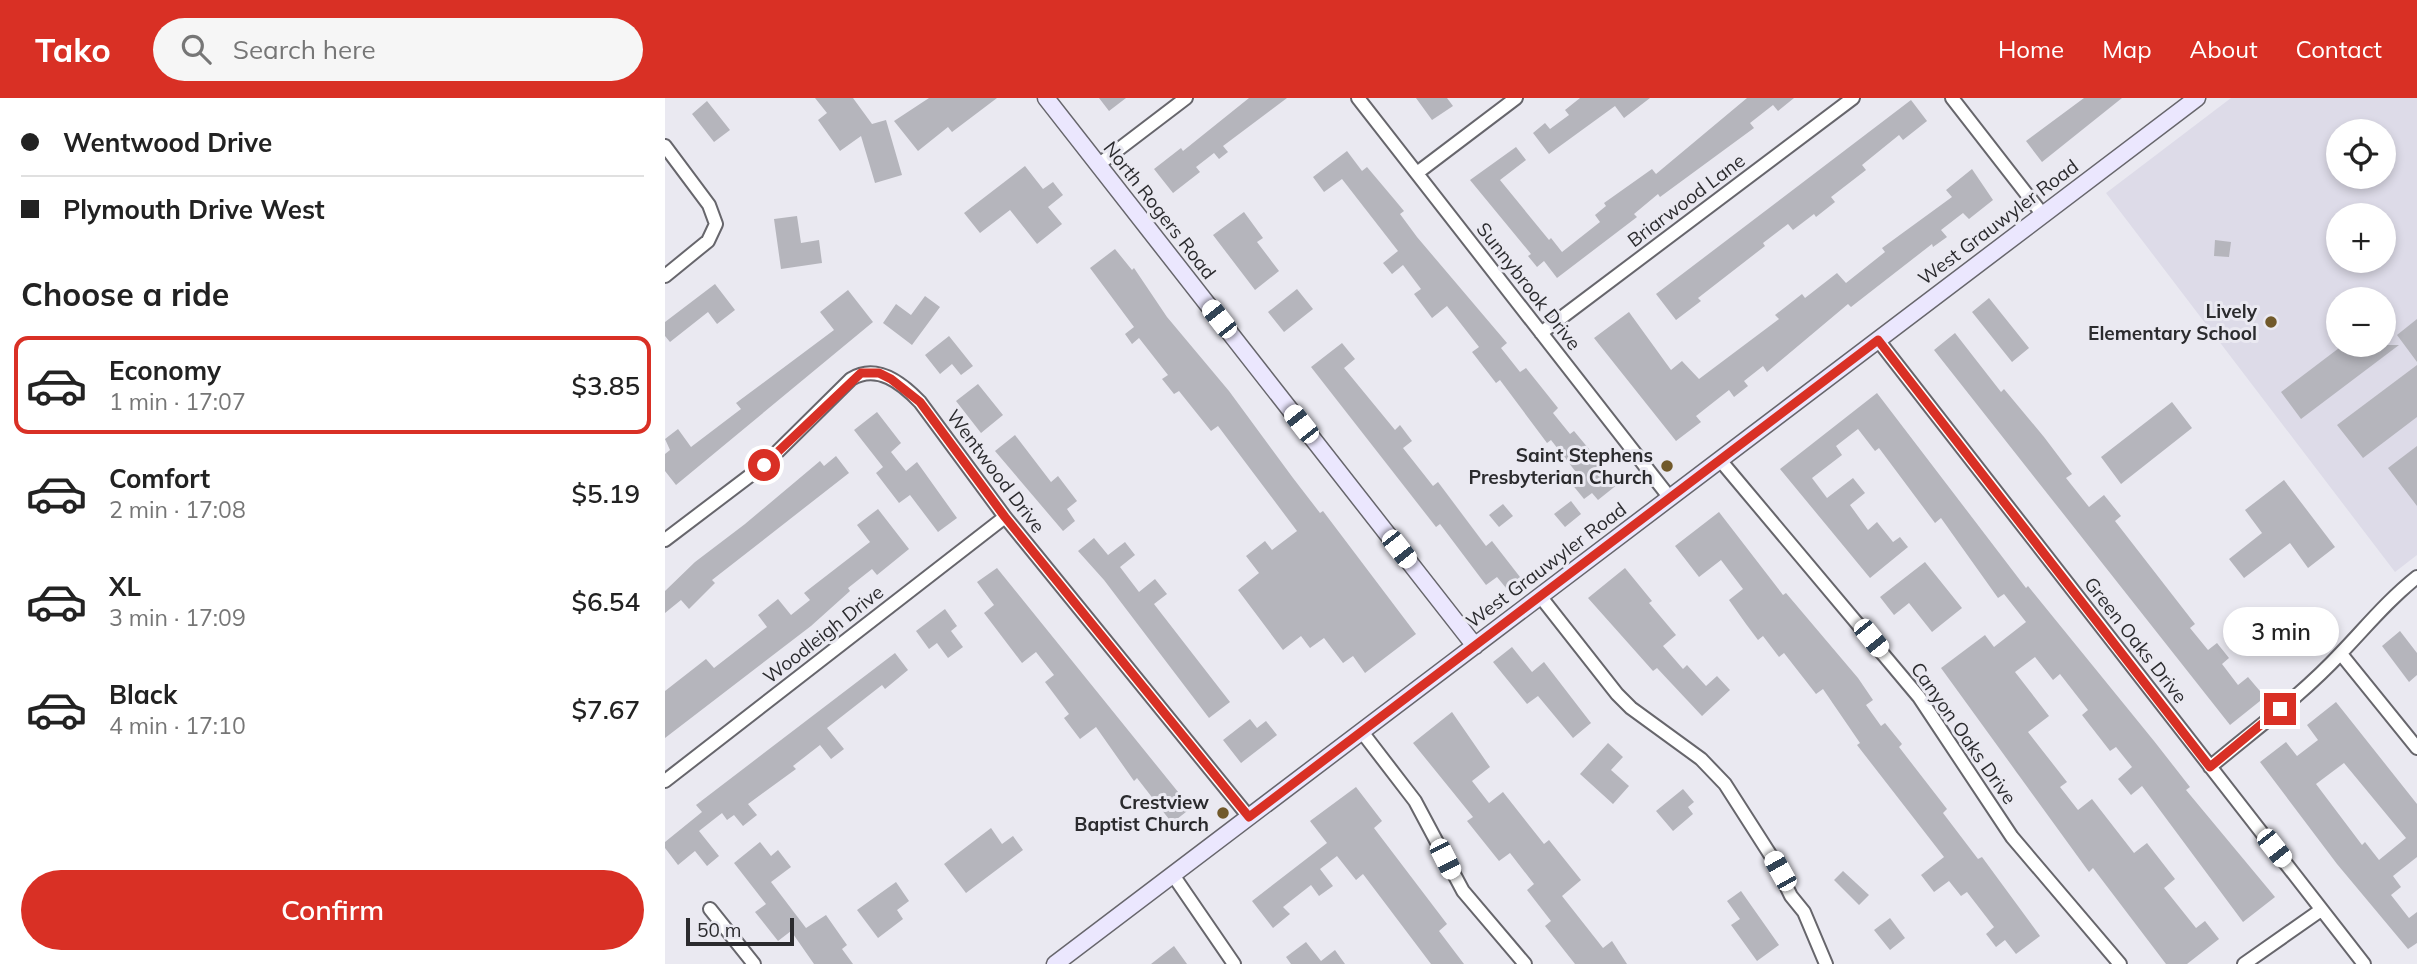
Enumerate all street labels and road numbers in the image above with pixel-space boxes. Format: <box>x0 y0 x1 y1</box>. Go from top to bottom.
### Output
street label: North Rogers Road <box>1099 136 1221 284</box>
street label: Briarwood Lane <box>1623 148 1749 252</box>
street label: West Grauwyler Road <box>1913 154 2083 290</box>
street label: Sunnybrook Drive <box>1472 217 1586 355</box>
street label: Wentwood Drive <box>942 404 1050 538</box>
street label: West Grauwyler Road <box>1461 497 1631 633</box>
street label: Green Oaks Drive <box>2079 572 2193 708</box>
street label: Woodleigh Drive <box>758 580 888 688</box>
street label: Canyon Oaks Drive <box>1906 657 2022 809</box>

